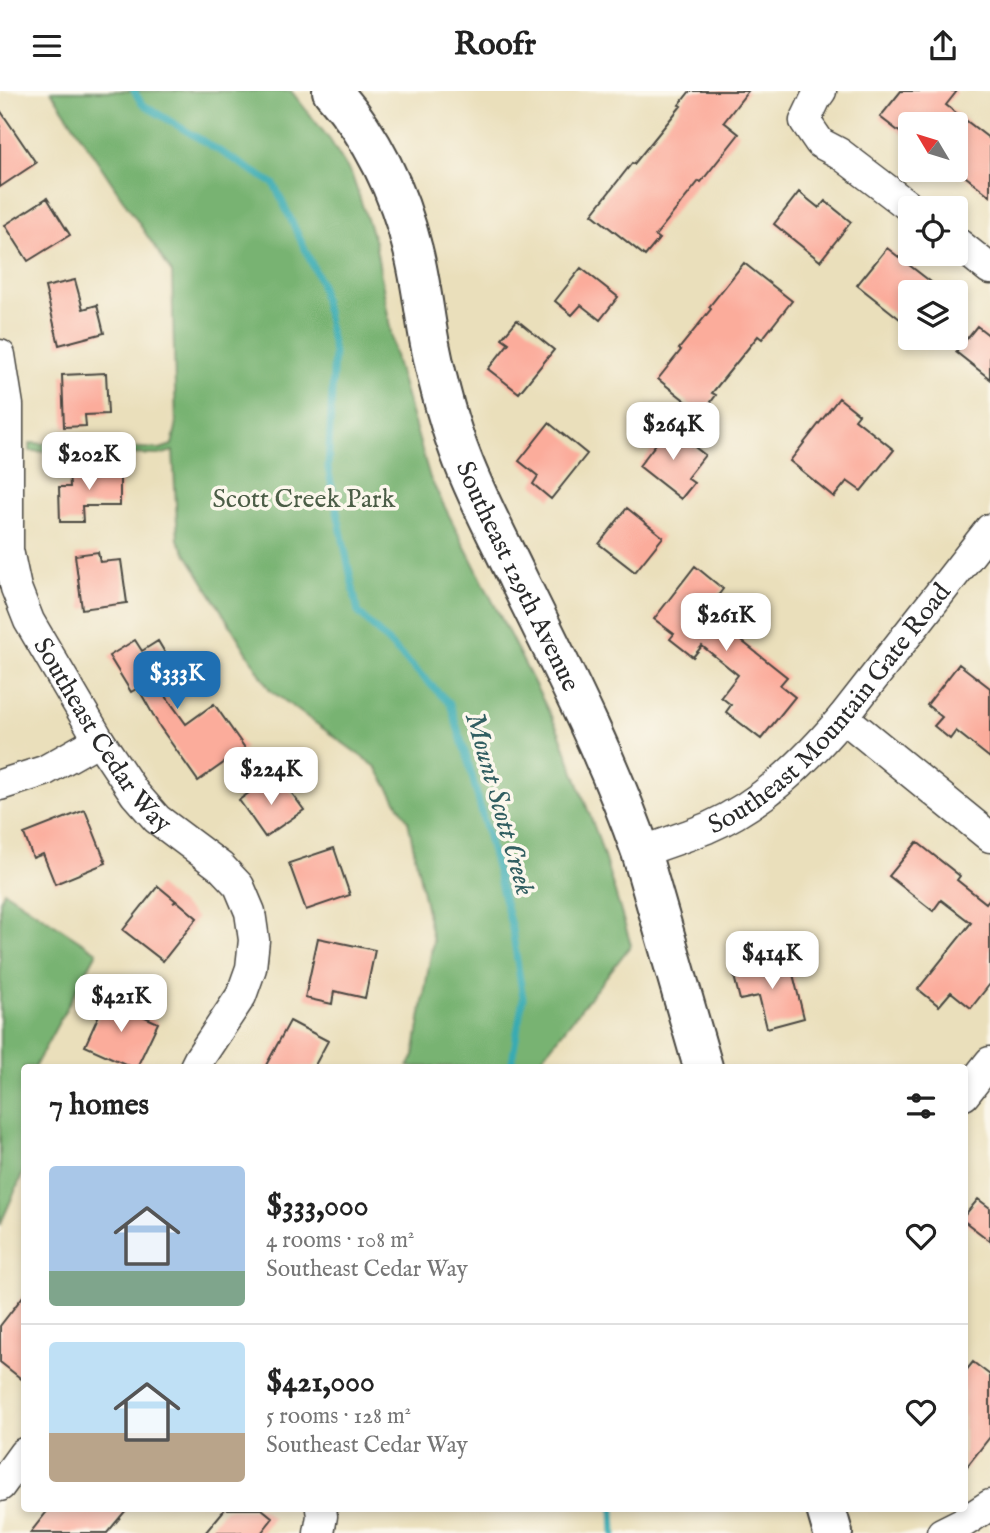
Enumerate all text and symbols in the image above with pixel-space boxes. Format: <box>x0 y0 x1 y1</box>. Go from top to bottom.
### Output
text: Roofr <box>454 25 536 66</box>
icon: menu <box>28 27 66 65</box>
icon: share <box>924 27 962 65</box>
north arrow <box>898 112 968 182</box>
map controls <box>898 112 968 350</box>
button: locate <box>898 196 968 266</box>
button: layers <box>898 280 968 350</box>
pin: $264K <box>624 403 722 462</box>
text: $264K <box>642 410 704 439</box>
pin: $202K <box>40 433 138 492</box>
text: $202K <box>58 440 120 469</box>
street label: Southeast 129th Avenue <box>448 456 587 697</box>
park label: Scott Creek Park <box>213 483 397 516</box>
street label: Southeast Mountain Gate Road <box>703 576 958 842</box>
pin: $261K <box>677 594 775 653</box>
text: $261K <box>697 601 755 630</box>
street label: Southeast Cedar Way <box>26 632 178 841</box>
pin: $333K <box>128 651 226 711</box>
text: $333K <box>149 659 205 688</box>
water label: Mount Scott Creek <box>456 708 542 900</box>
pin: $224K <box>222 747 320 807</box>
text: $224K <box>240 755 302 784</box>
pin: $414K <box>723 932 821 991</box>
text: $414K <box>742 939 802 968</box>
pin: $421K <box>72 975 170 1034</box>
text: $421K <box>91 982 151 1011</box>
text: 7 homes <box>49 1087 149 1125</box>
icon: filters <box>902 1087 940 1125</box>
text: $333,000 <box>266 1188 368 1226</box>
icon: home <box>105 1194 189 1278</box>
icon: heart <box>902 1217 940 1255</box>
text: 4 rooms · 108 m² <box>266 1226 414 1255</box>
text: Southeast Cedar Way <box>266 1255 468 1284</box>
text: $421,000 <box>266 1364 375 1402</box>
icon: home <box>105 1370 189 1454</box>
icon: heart <box>902 1393 940 1431</box>
text: 5 rooms · 128 m² <box>266 1402 411 1431</box>
text: Southeast Cedar Way <box>266 1431 468 1460</box>

